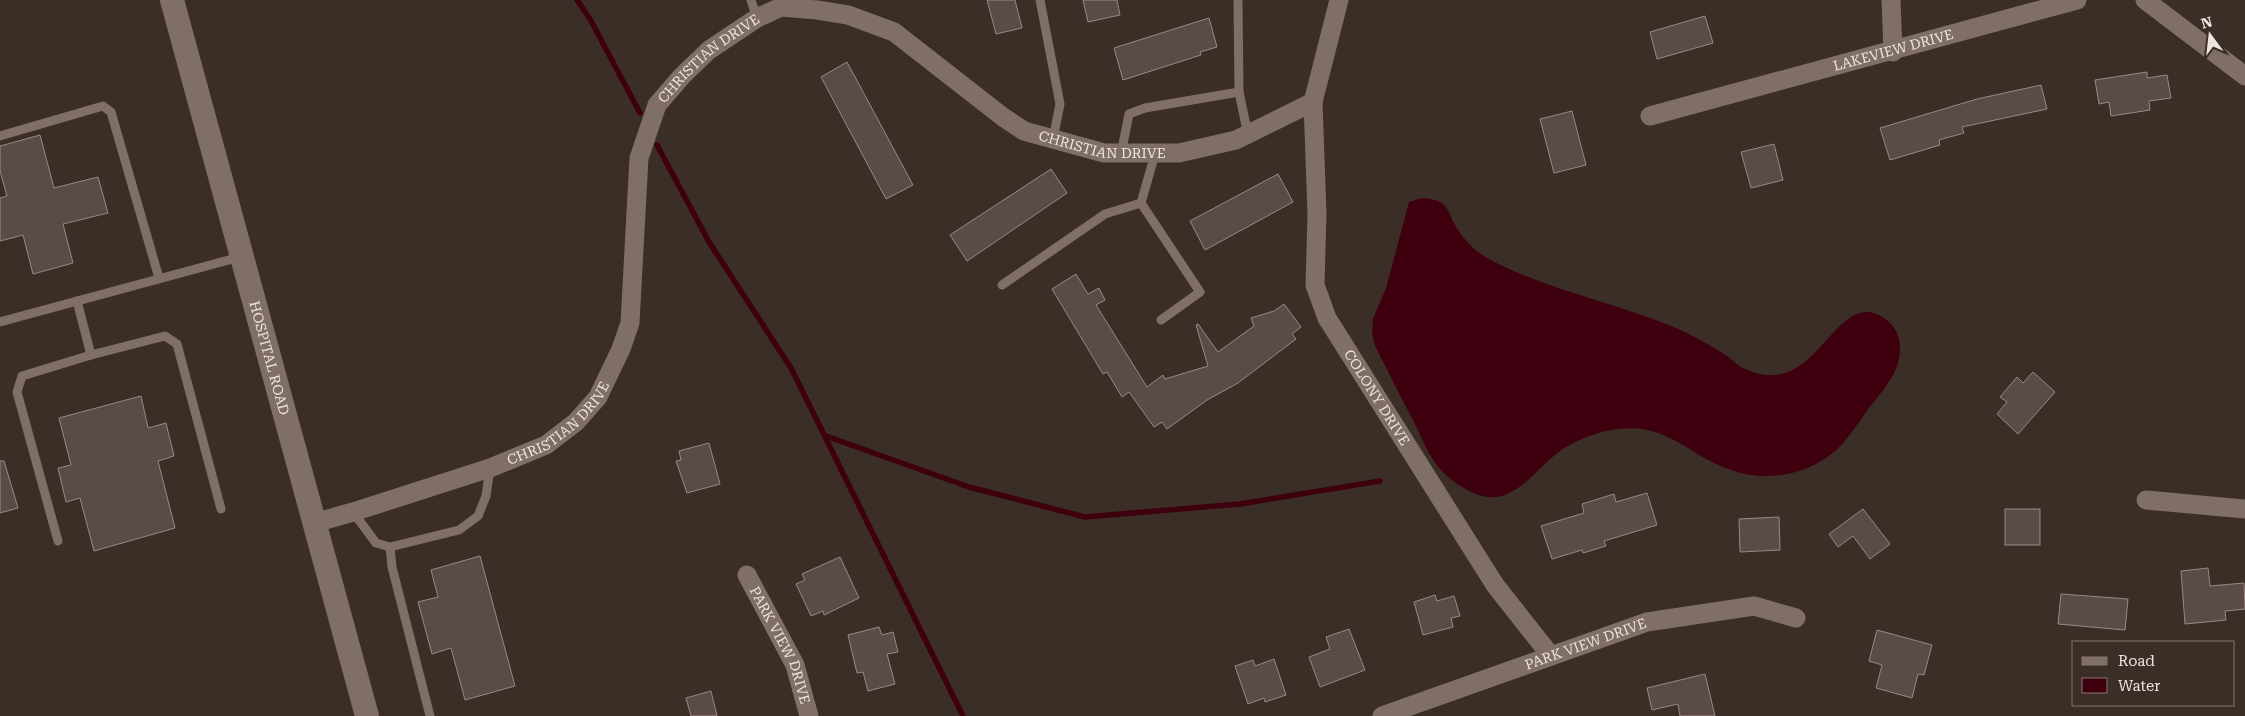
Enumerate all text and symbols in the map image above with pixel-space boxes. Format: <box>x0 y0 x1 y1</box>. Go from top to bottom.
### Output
north arrow <box>2185 10 2235 60</box>
street label: CHRISTIAN DRIVE <box>655 11 762 106</box>
text: N <box>2199 13 2214 32</box>
street label: LAKEVIEW DRIVE <box>1831 26 1955 74</box>
street label: CHRISTIAN DRIVE <box>1037 127 1166 161</box>
street label: HOSPITAL ROAD <box>246 299 293 417</box>
street label: COLONY DRIVE <box>1341 347 1413 448</box>
street label: CHRISTIAN DRIVE <box>505 379 612 468</box>
street label: PARK VIEW DRIVE <box>747 584 813 706</box>
street label: PARK VIEW DRIVE <box>1523 615 1649 673</box>
legend <box>2072 641 2235 706</box>
text: Road <box>2118 652 2155 670</box>
text: Water <box>2118 677 2160 695</box>

